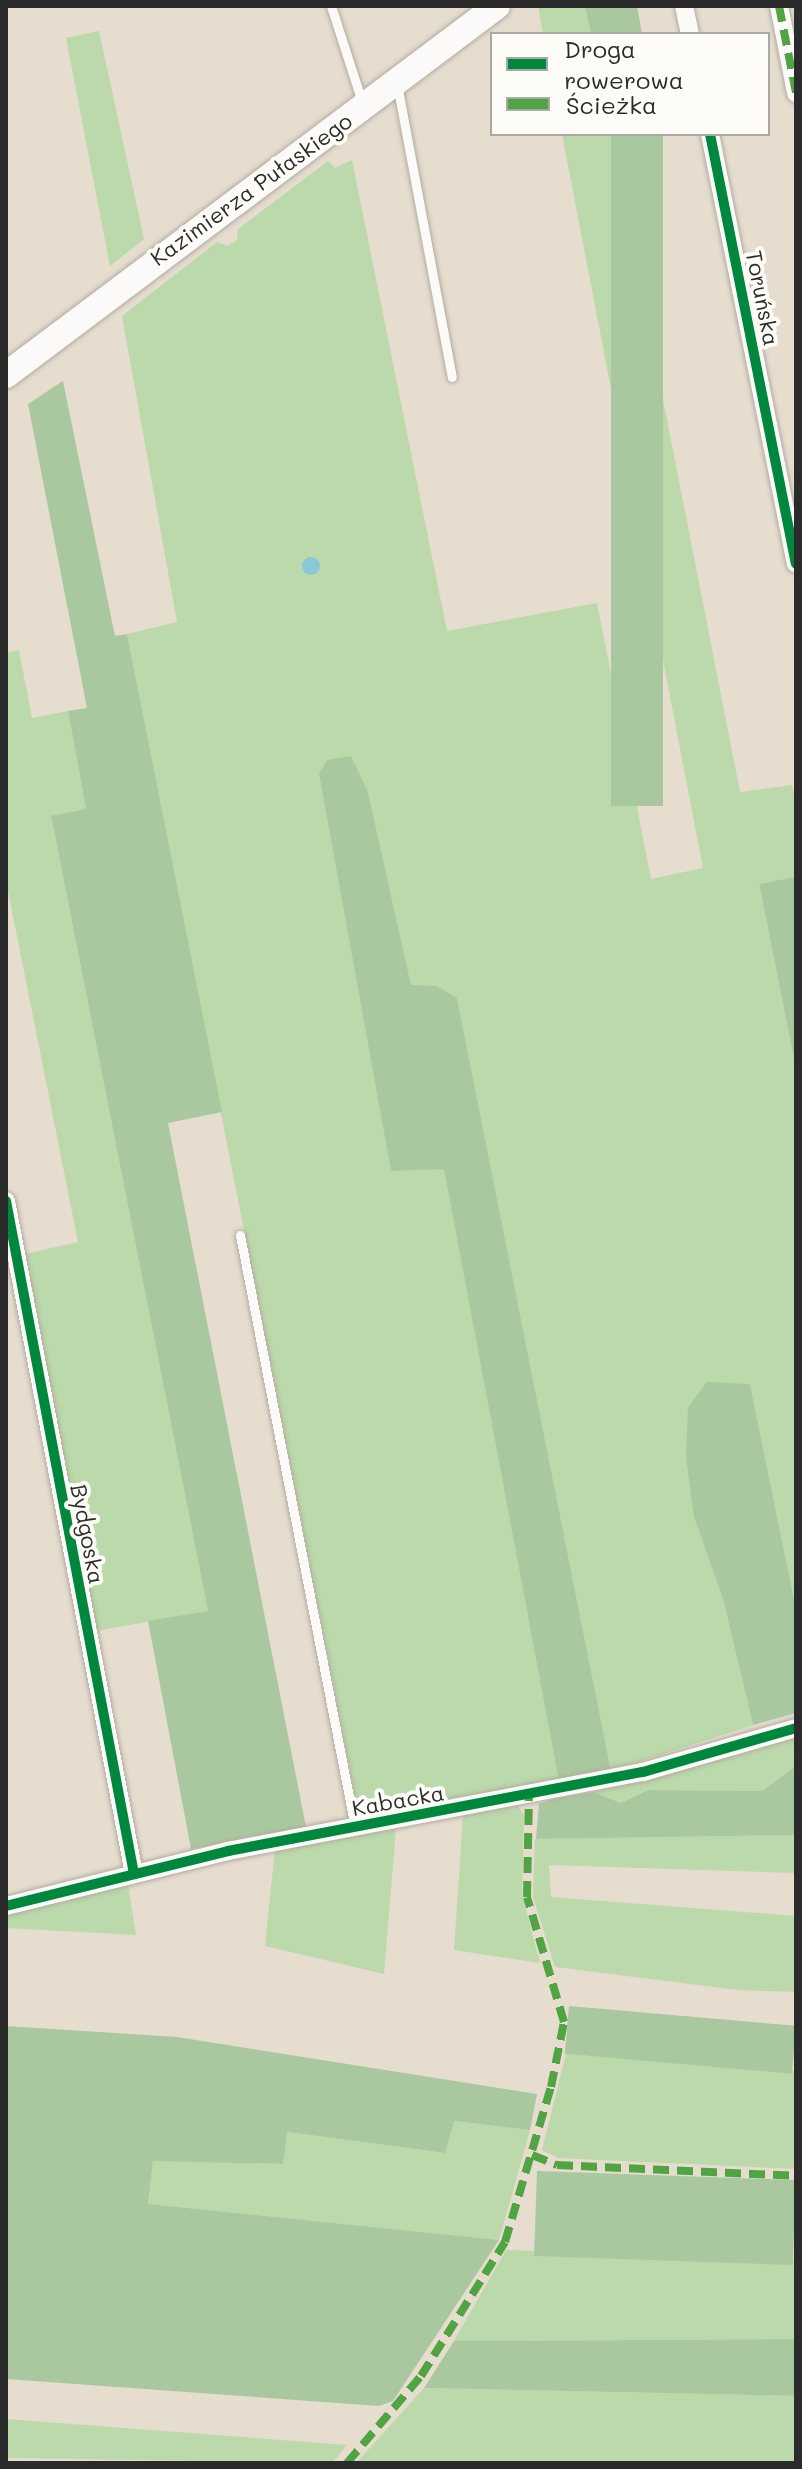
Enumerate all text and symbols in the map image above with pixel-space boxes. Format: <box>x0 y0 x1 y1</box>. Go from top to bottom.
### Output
legend <box>490 32 770 136</box>
text: Droga rowerowa <box>564 33 684 95</box>
text: Ścieżka <box>566 89 657 120</box>
street label: Kazimierza Pułaskiego <box>145 107 357 271</box>
street label: Toruńska <box>741 248 785 348</box>
street label: Bydgoska <box>65 1482 111 1586</box>
street label: Kabacka <box>350 1779 446 1821</box>

